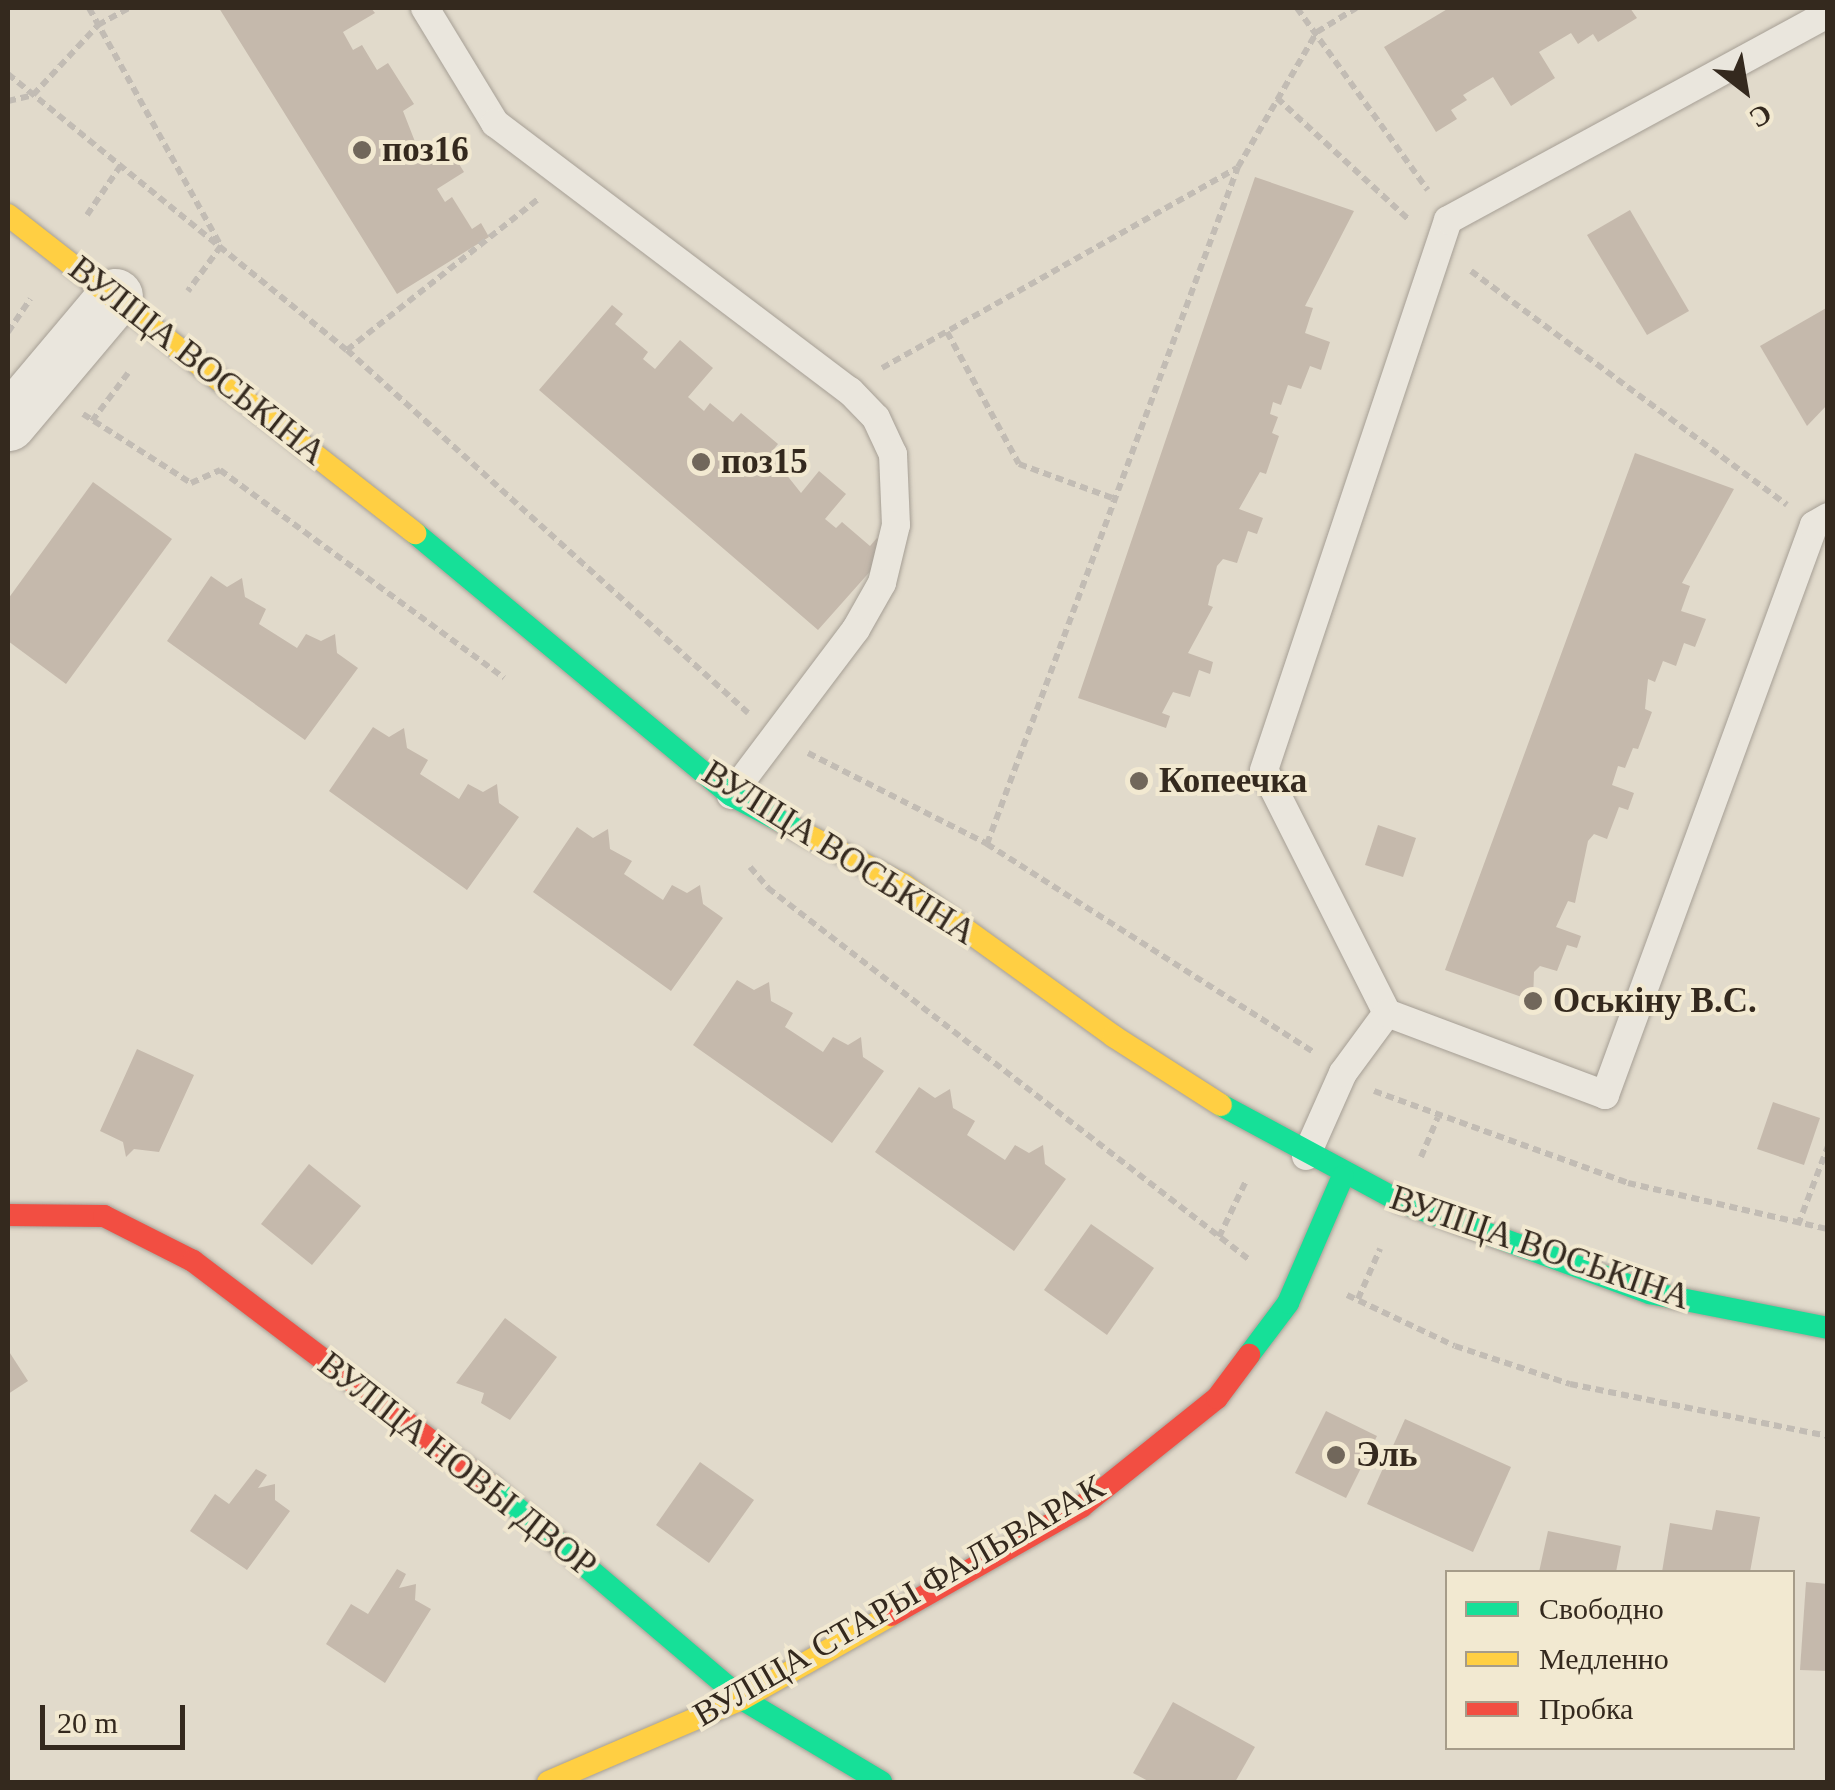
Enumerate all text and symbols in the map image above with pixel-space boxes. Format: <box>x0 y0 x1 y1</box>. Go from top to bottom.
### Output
north arrow <box>1695 40 1795 140</box>
text: С <box>1744 98 1777 135</box>
place label: поз16 <box>382 129 469 171</box>
marker: поз16 <box>351 139 373 161</box>
street label: ВУЛІЦА ВОСЬКІНА <box>60 248 334 474</box>
place label: поз15 <box>721 441 808 483</box>
marker: поз15 <box>690 451 712 473</box>
street label: ВУЛІЦА ВОСЬКІНА <box>695 752 983 954</box>
place label: Копеечка <box>1159 760 1307 802</box>
marker: Копеечка <box>1128 770 1150 792</box>
place label: Оськіну В.С. <box>1553 980 1757 1022</box>
marker: Оськіну В.С. <box>1522 990 1544 1012</box>
street label: ВУЛІЦА ВОСЬКІНА <box>1385 1177 1695 1319</box>
street label: ВУЛІЦА НОВЫ ДВОР <box>310 1343 604 1587</box>
place label: Эль <box>1356 1434 1417 1476</box>
marker: Эль <box>1325 1444 1347 1466</box>
street label: ВУЛІЦА СТАРЫ ФАЛЬВАРАК <box>686 1466 1112 1736</box>
legend <box>1445 1570 1795 1750</box>
text: Свободно <box>1539 1592 1664 1625</box>
text: Медленно <box>1539 1642 1669 1675</box>
scale bar <box>45 1685 190 1747</box>
text: Пробка <box>1539 1692 1633 1725</box>
text: 20 m <box>57 1706 118 1739</box>

